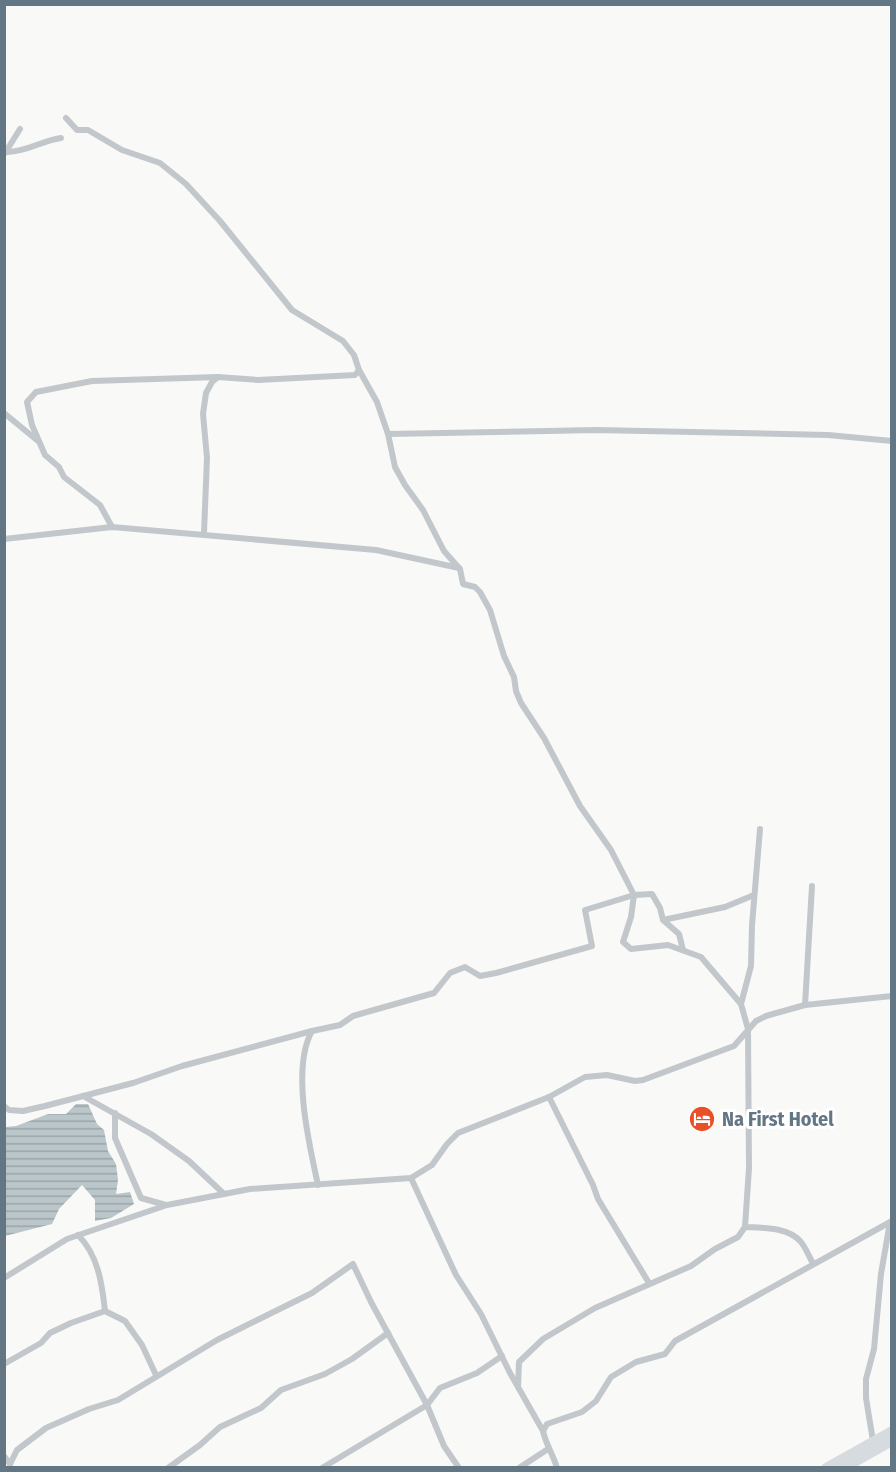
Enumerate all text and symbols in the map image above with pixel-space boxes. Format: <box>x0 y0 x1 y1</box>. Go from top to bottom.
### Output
hotel icon: Na First Hotel <box>687 1104 717 1134</box>
place label: Na First Hotel <box>722 1107 834 1131</box>

